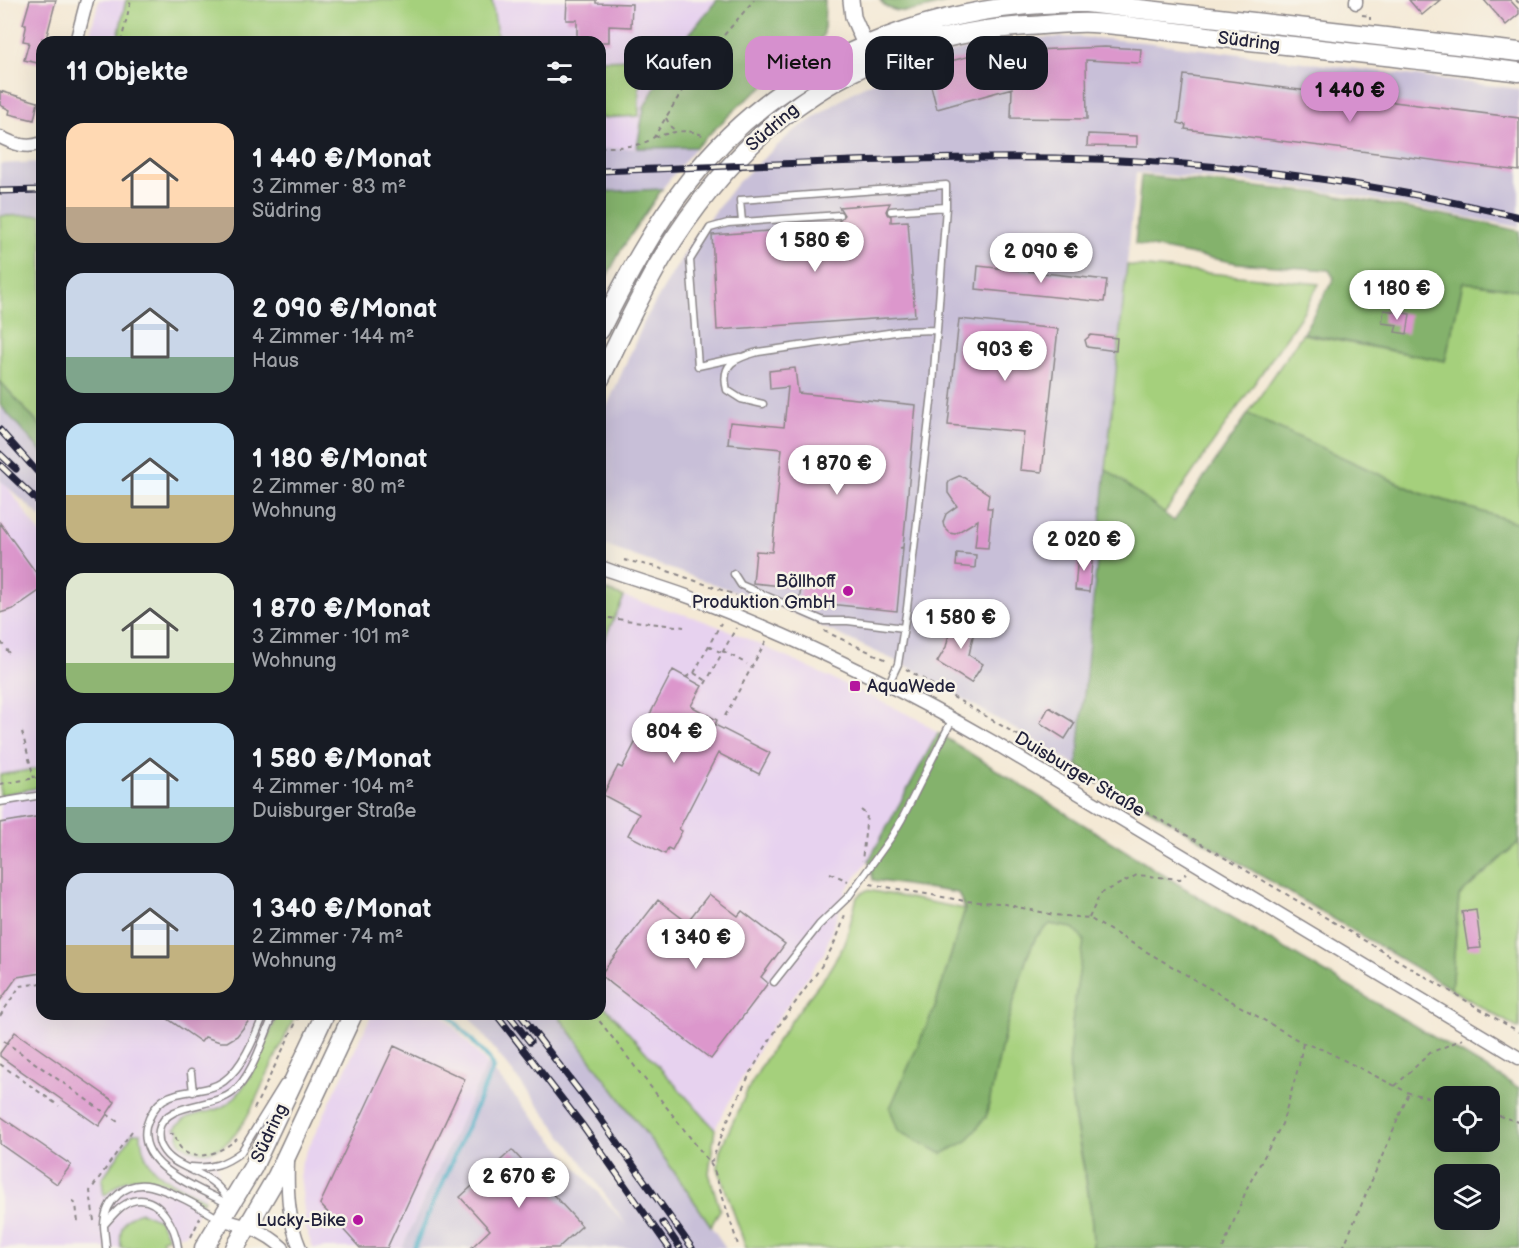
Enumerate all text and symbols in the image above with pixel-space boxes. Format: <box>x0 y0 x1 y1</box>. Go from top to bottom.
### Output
street label: Südring <box>1217 27 1281 56</box>
chip: Kaufen <box>624 36 733 90</box>
chip: Mieten <box>745 36 853 90</box>
chip: Filter <box>865 36 954 90</box>
chip: Neu <box>966 36 1048 90</box>
icon: filters <box>543 56 576 89</box>
text: 11 Objekte <box>66 57 188 88</box>
pin: 1 440 € <box>1295 72 1405 123</box>
text: 1 440 € <box>1315 79 1385 103</box>
street label: Südring <box>742 99 803 156</box>
text: 1 440 €/Monat <box>252 144 431 175</box>
icon: home <box>114 147 186 219</box>
text: 3 Zimmer · 83 m² <box>252 175 406 199</box>
text: Südring <box>252 199 322 223</box>
pin: 1 580 € <box>760 222 870 273</box>
text: 1 580 € <box>780 229 850 253</box>
pin: 2 090 € <box>986 233 1096 284</box>
text: 2 090 € <box>1004 240 1078 264</box>
pin: 1 180 € <box>1342 270 1452 321</box>
text: 1 180 € <box>1363 277 1431 301</box>
text: 2 090 €/Monat <box>252 294 437 325</box>
icon: home <box>114 297 186 369</box>
text: 4 Zimmer · 144 m² <box>252 325 414 349</box>
pin: 903 € <box>963 331 1047 382</box>
text: 903 € <box>977 338 1033 362</box>
text: Haus <box>252 349 299 373</box>
text: 1 180 €/Monat <box>252 444 427 475</box>
pin: 1 870 € <box>782 445 892 496</box>
icon: home <box>114 447 186 519</box>
text: 1 870 € <box>802 452 872 476</box>
text: 2 Zimmer · 80 m² <box>252 475 405 499</box>
text: Wohnung <box>252 499 337 523</box>
pin: 2 020 € <box>1029 521 1139 572</box>
text: 2 020 € <box>1047 528 1121 552</box>
place label: Böllhoff Produktion GmbH <box>692 571 836 613</box>
marker: Böllhoff Produktion GmbH <box>841 584 855 598</box>
text: 1 870 €/Monat <box>252 594 431 625</box>
icon: home <box>114 597 186 669</box>
pin: 1 580 € <box>906 599 1016 650</box>
text: 1 580 € <box>926 606 996 630</box>
text: 3 Zimmer · 101 m² <box>252 625 410 649</box>
text: Wohnung <box>252 649 337 673</box>
place label: AquaWede <box>867 676 956 697</box>
marker: AquaWede <box>848 679 862 693</box>
pin: 804 € <box>632 713 716 764</box>
text: 804 € <box>646 720 702 744</box>
street label: Duisburger Straße <box>1011 727 1149 822</box>
text: 1 580 €/Monat <box>252 744 431 775</box>
icon: home <box>114 747 186 819</box>
text: 4 Zimmer · 104 m² <box>252 775 414 799</box>
text: Duisburger Straße <box>252 799 416 823</box>
text: 1 340 €/Monat <box>252 894 431 925</box>
icon: home <box>114 897 186 969</box>
pin: 1 340 € <box>641 919 751 970</box>
text: 2 Zimmer · 74 m² <box>252 925 403 949</box>
text: 1 340 € <box>661 926 731 950</box>
text: Wohnung <box>252 949 337 973</box>
map controls <box>1434 1086 1500 1230</box>
button: locate <box>1434 1086 1500 1152</box>
street label: Südring <box>247 1100 292 1166</box>
pin: 2 670 € <box>464 1158 574 1209</box>
button: layers <box>1434 1164 1500 1230</box>
text: 2 670 € <box>482 1165 556 1189</box>
place label: Lucky-Bike <box>256 1210 346 1231</box>
marker: Lucky-Bike <box>351 1213 365 1227</box>

